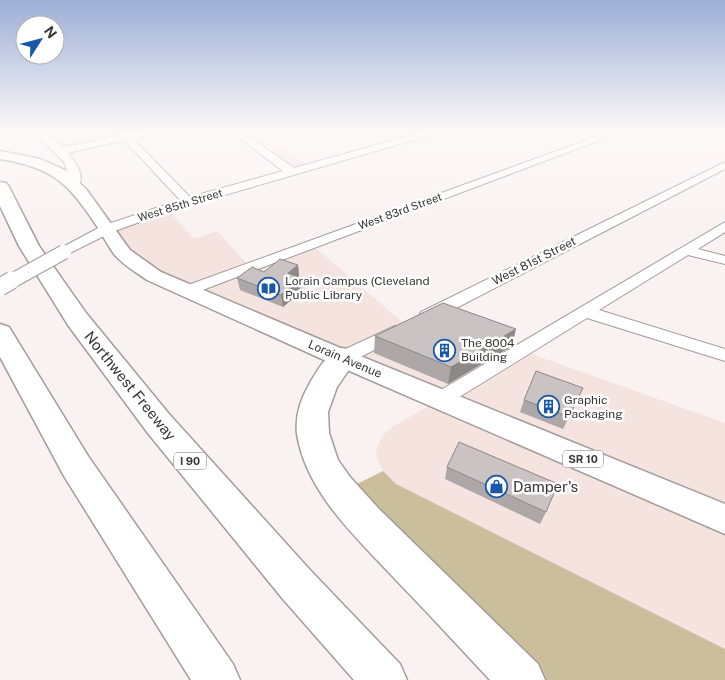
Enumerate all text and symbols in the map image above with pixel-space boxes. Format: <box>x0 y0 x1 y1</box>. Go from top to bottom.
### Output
north arrow <box>15 15 65 65</box>
text: N <box>41 23 60 41</box>
street label: West 85th Street <box>136 186 224 224</box>
street label: West 83rd Street <box>357 190 443 232</box>
street label: West 81st Street <box>490 234 579 288</box>
place label: Lorain Campus (Cleveland Public Library <box>285 274 430 302</box>
library icon: Lorain Campus (Cleveland Public Library <box>257 276 281 300</box>
street label: Northwest Freeway <box>81 328 180 444</box>
place label: The 8004 Building <box>461 336 515 364</box>
street label: Lorain Avenue <box>306 337 384 381</box>
building icon: The 8004 Building <box>433 338 457 362</box>
place label: Graphic Packaging <box>564 393 623 421</box>
building icon: Graphic Packaging <box>536 395 560 419</box>
road number: SR 10 <box>563 450 603 468</box>
road number: I 90 <box>174 452 206 470</box>
shop icon: Damper's <box>485 475 509 499</box>
place label: Damper's <box>513 478 578 495</box>

